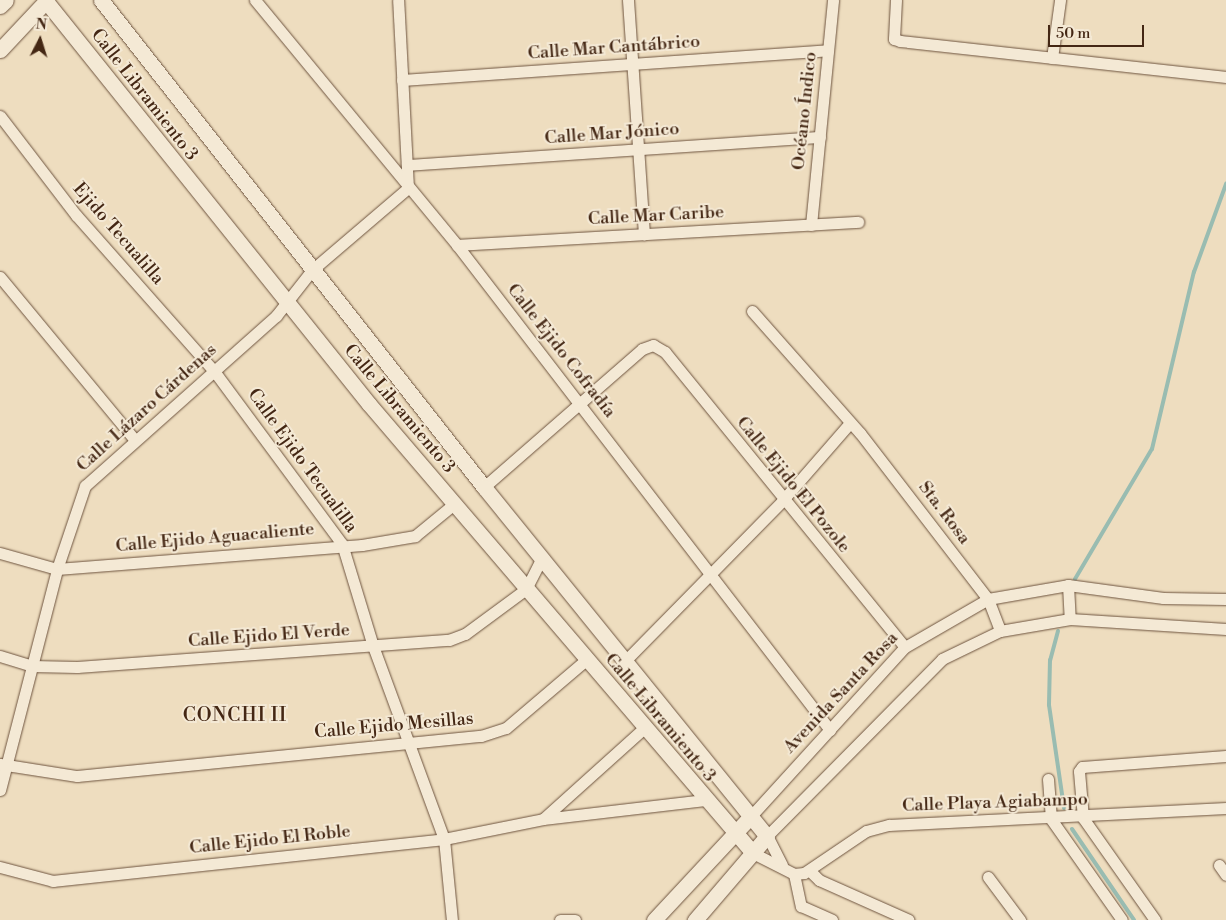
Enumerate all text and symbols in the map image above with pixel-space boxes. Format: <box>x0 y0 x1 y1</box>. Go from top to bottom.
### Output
north arrow <box>15 15 65 65</box>
scale bar <box>1051 15 1147 47</box>
text: N <box>35 16 48 35</box>
text: 50 m <box>1056 24 1090 43</box>
street label: Calle Libramiento 3 <box>86 25 202 165</box>
street label: Calle Mar Cantábrico <box>527 31 701 65</box>
street label: Océano Índico <box>788 51 822 171</box>
street label: Calle Mar Jónico <box>544 119 680 149</box>
street label: Ejido Tecualilla <box>68 179 168 289</box>
street label: Calle Mar Caribe <box>587 202 725 230</box>
street label: Calle Ejido Cofradía <box>502 280 620 422</box>
street label: Calle Lázaro Cárdenas <box>72 339 222 477</box>
street label: Calle Libramiento 3 <box>339 340 459 478</box>
street label: Calle Ejido Tecualilla <box>242 385 362 537</box>
street label: Calle Ejido El Pozole <box>731 412 855 558</box>
street label: Sta. Rosa <box>913 477 975 549</box>
street label: Calle Ejido Aguacaliente <box>115 519 315 557</box>
street label: Calle Ejido El Verde <box>187 620 351 652</box>
street label: Avenida Santa Rosa <box>779 628 903 758</box>
street label: Calle Libramiento 3 <box>600 649 720 787</box>
district label: CONCHI II <box>182 705 288 727</box>
street label: Calle Ejido Mesillas <box>313 708 475 744</box>
street label: Calle Playa Agiabampo <box>902 789 1088 817</box>
street label: Calle Ejido El Roble <box>188 821 352 859</box>

